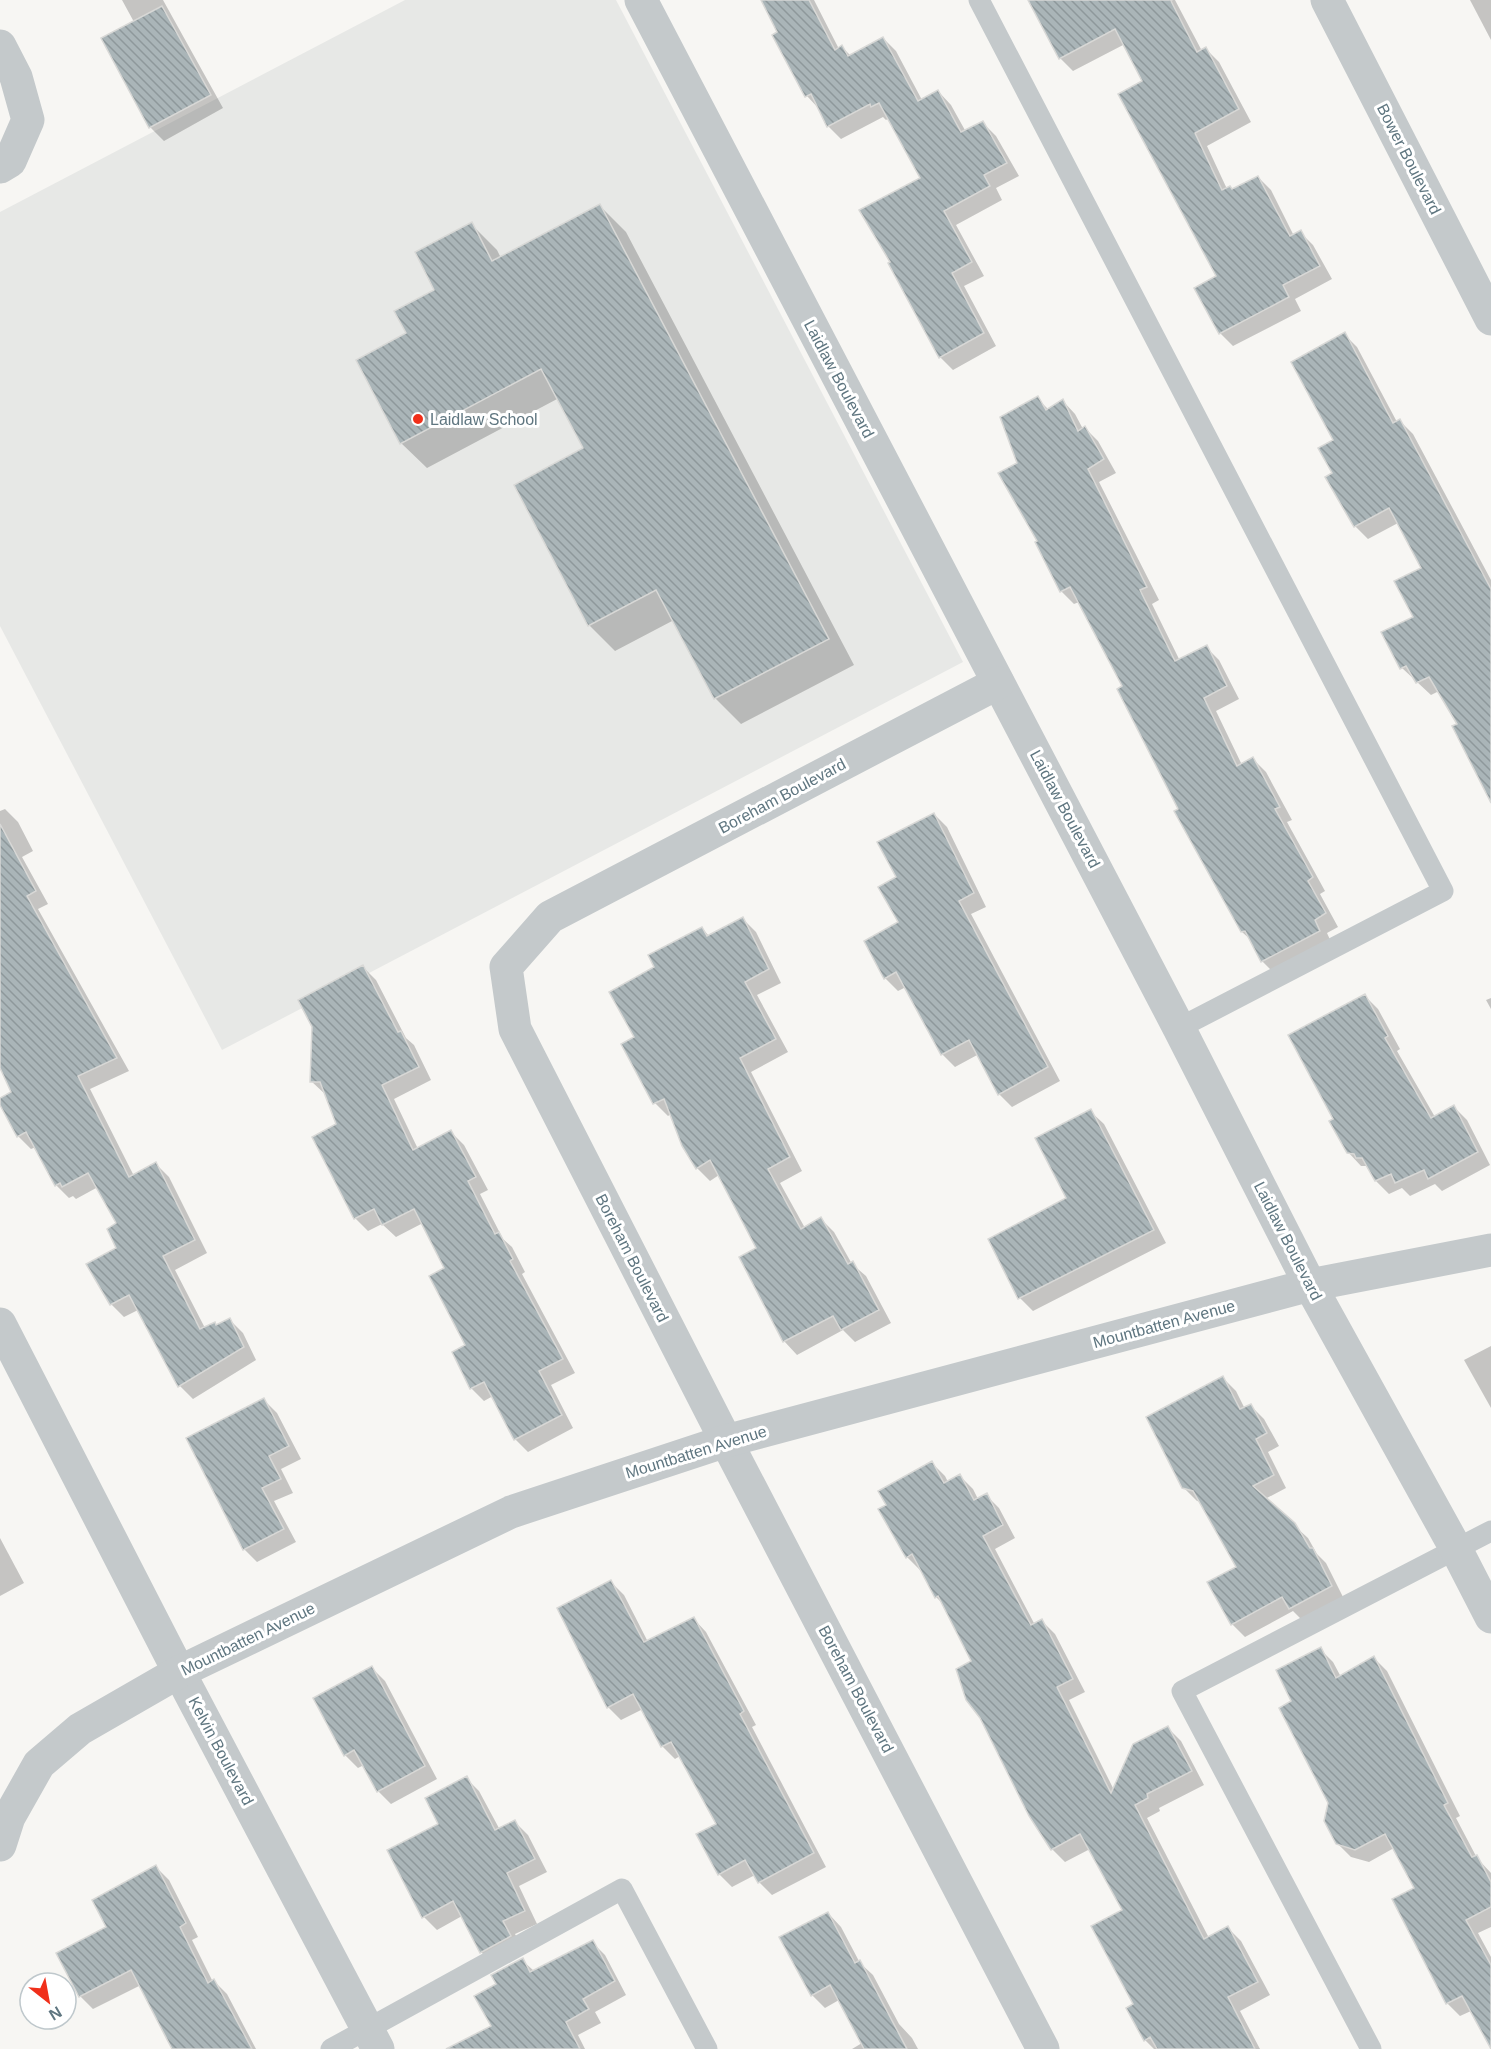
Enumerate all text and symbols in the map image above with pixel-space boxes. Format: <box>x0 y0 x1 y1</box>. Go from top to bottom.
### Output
street label: Bower Boulevard <box>1374 101 1444 217</box>
street label: Laidlaw Boulevard <box>801 317 877 441</box>
place label: Laidlaw School <box>430 411 538 428</box>
marker: Laidlaw School <box>411 412 425 426</box>
street label: Laidlaw Boulevard <box>1027 747 1103 871</box>
street label: Boreham Boulevard <box>716 755 848 837</box>
street label: Laidlaw Boulevard <box>1251 1179 1325 1303</box>
street label: Boreham Boulevard <box>592 1191 672 1325</box>
street label: Mountbatten Avenue <box>1091 1297 1237 1351</box>
street label: Mountbatten Avenue <box>623 1422 769 1482</box>
street label: Mountbatten Avenue <box>178 1599 318 1679</box>
street label: Boreham Boulevard <box>815 1623 897 1755</box>
street label: Kelvin Boulevard <box>185 1694 257 1808</box>
north arrow <box>18 1971 78 2031</box>
text: N <box>46 2003 65 2024</box>

